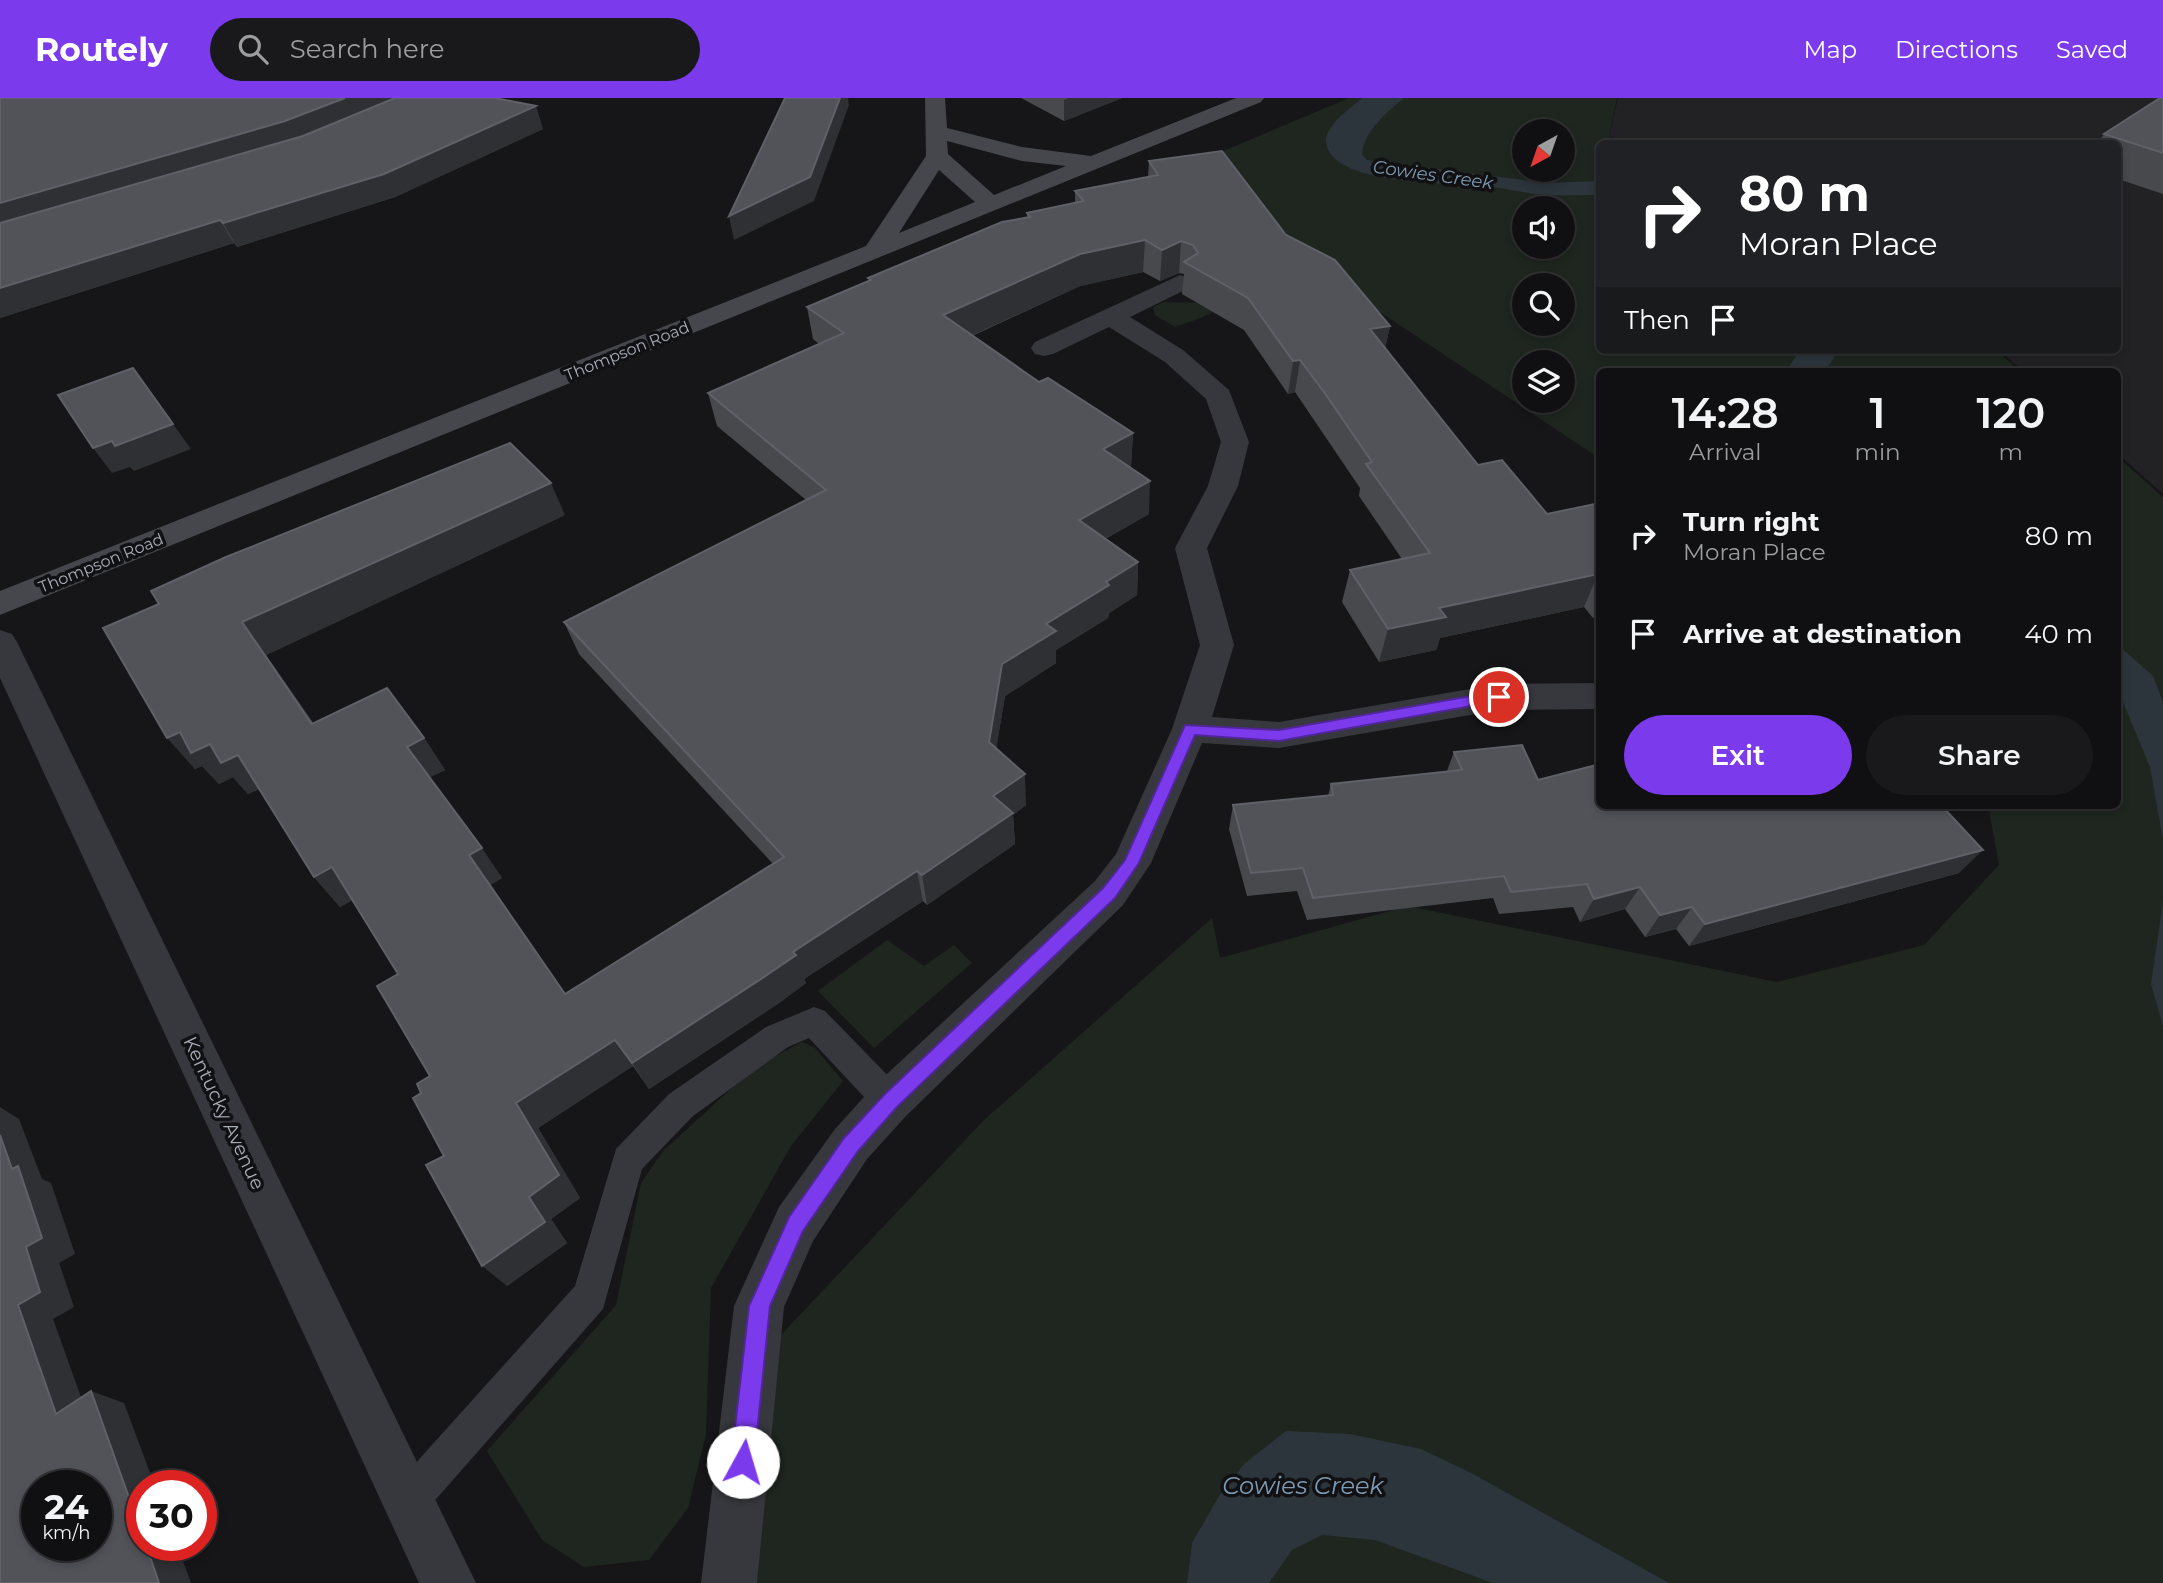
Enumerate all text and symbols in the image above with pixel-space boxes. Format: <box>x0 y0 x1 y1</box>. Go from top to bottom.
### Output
search box <box>210 18 700 81</box>
text: Routely <box>35 29 168 69</box>
icon: search <box>234 30 272 68</box>
text: Search here <box>290 33 445 65</box>
text: Map <box>1804 35 1857 64</box>
text: Directions <box>1895 35 2018 64</box>
text: Saved <box>2056 35 2128 64</box>
north arrow <box>1512 119 1575 182</box>
map controls <box>1512 119 1575 413</box>
water label: Cowies Creek <box>1372 156 1496 194</box>
text: 80 m <box>1739 164 1870 223</box>
icon: right <box>1624 168 1715 259</box>
button: sound <box>1512 196 1575 259</box>
text: Moran Place <box>1739 224 1938 263</box>
button: search <box>1512 273 1575 336</box>
icon: arrive <box>1704 301 1742 339</box>
text: Then <box>1624 304 1690 336</box>
street label: Thompson Road <box>562 317 692 385</box>
button: layers <box>1512 350 1575 413</box>
text: 14:28 <box>1672 387 1779 439</box>
text: 1 <box>1870 387 1886 439</box>
text: 120 <box>1976 387 2045 439</box>
text: Arrival <box>1689 438 1762 466</box>
text: min <box>1855 438 1901 466</box>
text: m <box>1999 438 2023 466</box>
text: Turn right <box>1683 506 1819 538</box>
icon: right <box>1624 517 1662 555</box>
text: 80 m <box>2025 520 2093 552</box>
street label: Thompson Road <box>36 529 166 597</box>
text: Moran Place <box>1683 538 1826 566</box>
icon: arrive <box>1624 615 1662 653</box>
text: Arrive at destination <box>1683 618 1962 650</box>
text: 40 m <box>2024 618 2093 650</box>
pin <box>1469 667 1529 727</box>
icon: arrive <box>1480 678 1518 716</box>
button: Exit <box>1624 715 1852 795</box>
button: Share <box>1866 715 2093 795</box>
street label: Kentucky Avenue <box>178 1033 270 1193</box>
position arrow <box>706 1425 780 1499</box>
speed limit sign: 30 <box>126 1470 217 1561</box>
water label: Cowies Creek <box>1222 1471 1385 1500</box>
text: 24 <box>44 1485 89 1528</box>
text: km/h <box>42 1522 91 1544</box>

